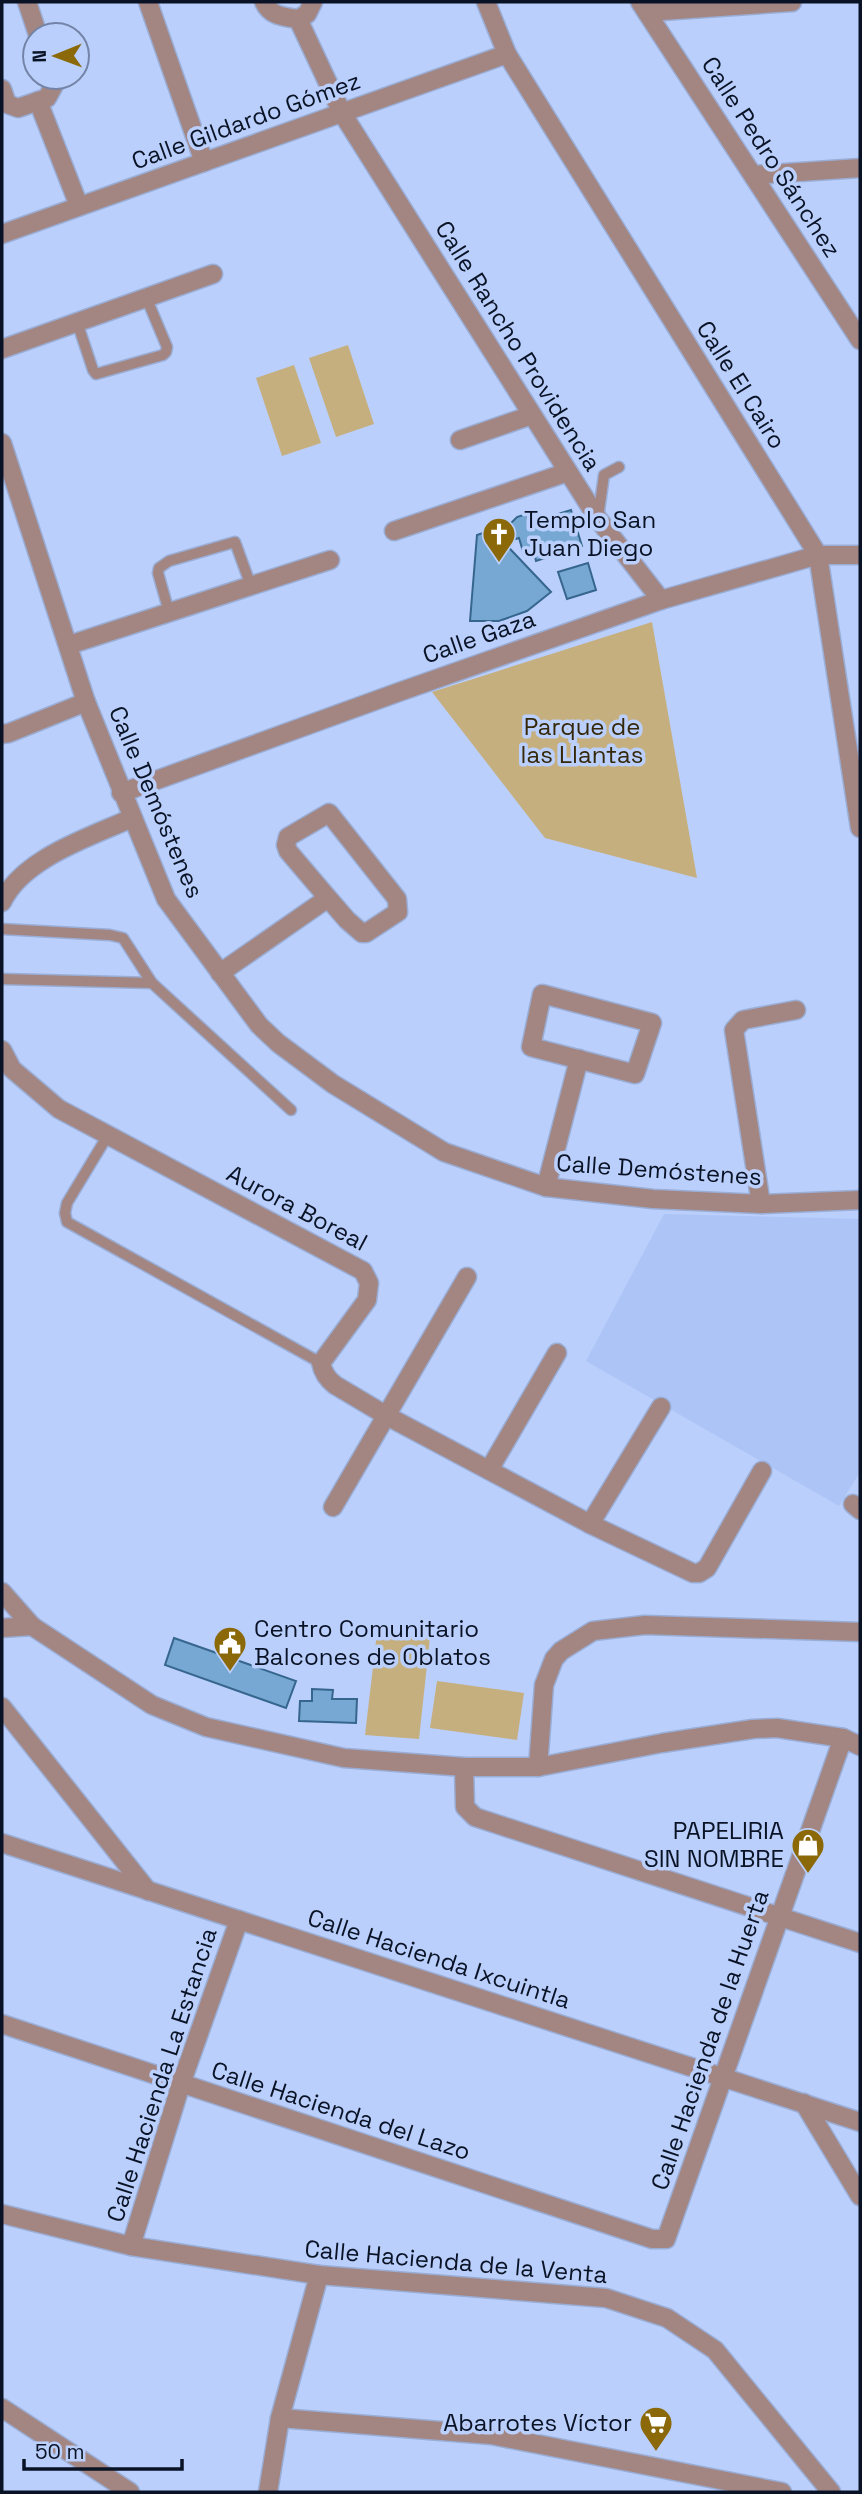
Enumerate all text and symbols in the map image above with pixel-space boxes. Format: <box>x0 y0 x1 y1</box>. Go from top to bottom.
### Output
north arrow <box>21 21 91 91</box>
text: N <box>27 50 52 63</box>
street label: Calle Pedro Sánchez <box>695 50 848 263</box>
street label: Calle Gildardo Gómez <box>127 65 364 176</box>
street label: Calle Rancho Providencia <box>429 215 608 477</box>
street label: Calle El Cairo <box>690 315 793 455</box>
place label: Templo San Juan Diego <box>524 504 656 563</box>
church icon: Templo San Juan Diego <box>480 515 518 564</box>
street label: Calle Gaza <box>418 603 539 670</box>
street label: Calle Demóstenes <box>102 701 211 903</box>
park label: Parque de las Llantas <box>521 711 643 770</box>
street label: Calle Demóstenes <box>555 1147 763 1192</box>
street label: Aurora Boreal <box>221 1157 373 1258</box>
place label: Centro Comunitario Balcones de Oblatos <box>254 1613 491 1672</box>
public building icon: Centro Comunitario Balcones de Oblatos <box>211 1624 249 1673</box>
place label: PAPELIRIA SIN NOMBRE <box>644 1815 784 1874</box>
shop icon: PAPELIRIA SIN NOMBRE <box>789 1826 827 1875</box>
street label: Calle Hacienda de la Huerta <box>644 1886 776 2194</box>
street label: Calle Hacienda Ixcuintla <box>304 1901 575 2016</box>
street label: Calle Hacienda La Estancia <box>99 1924 224 2226</box>
street label: Calle Hacienda del Lazo <box>208 2054 475 2167</box>
street label: Calle Hacienda de la Venta <box>303 2233 609 2290</box>
supermarket icon: Abarrotes Víctor <box>637 2404 675 2453</box>
place label: Abarrotes Víctor <box>443 2407 632 2438</box>
scale bar <box>24 2428 182 2472</box>
text: 50 m <box>35 2438 85 2465</box>

